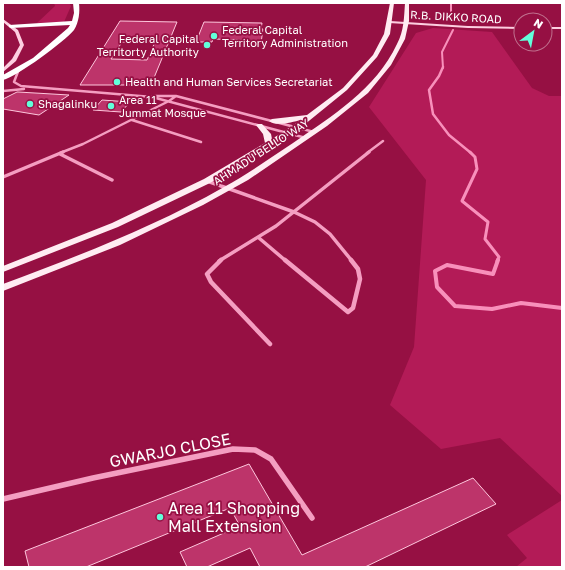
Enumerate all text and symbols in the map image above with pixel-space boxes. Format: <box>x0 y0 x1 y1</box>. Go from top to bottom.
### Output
street label: R.B. DIKKO ROAD <box>410 8 502 25</box>
north arrow <box>513 12 553 52</box>
text: N <box>532 15 546 31</box>
place label: Federal Capital Territory Administration <box>222 23 348 49</box>
marker: Federal Capital Territory Administration <box>209 31 219 41</box>
place label: Federal Capital Territorty Authority <box>97 32 199 58</box>
marker: Federal Capital Territorty Authority <box>202 40 212 50</box>
place label: Health and Human Services Secretariat <box>125 75 333 88</box>
marker: Health and Human Services Secretariat <box>112 77 122 87</box>
place label: Area 11 Jummat Mosque <box>119 93 206 119</box>
place label: Shagalinku <box>38 97 97 110</box>
marker: Shagalinku <box>25 99 35 109</box>
marker: Area 11 Jummat Mosque <box>106 101 116 111</box>
street label: AHMADU BELLO WAY <box>211 116 311 187</box>
street label: GWARJO CLOSE <box>108 428 232 472</box>
place label: Area 11 Shopping Mall Extension <box>168 498 300 536</box>
marker: Area 11 Shopping Mall Extension <box>155 512 165 522</box>

